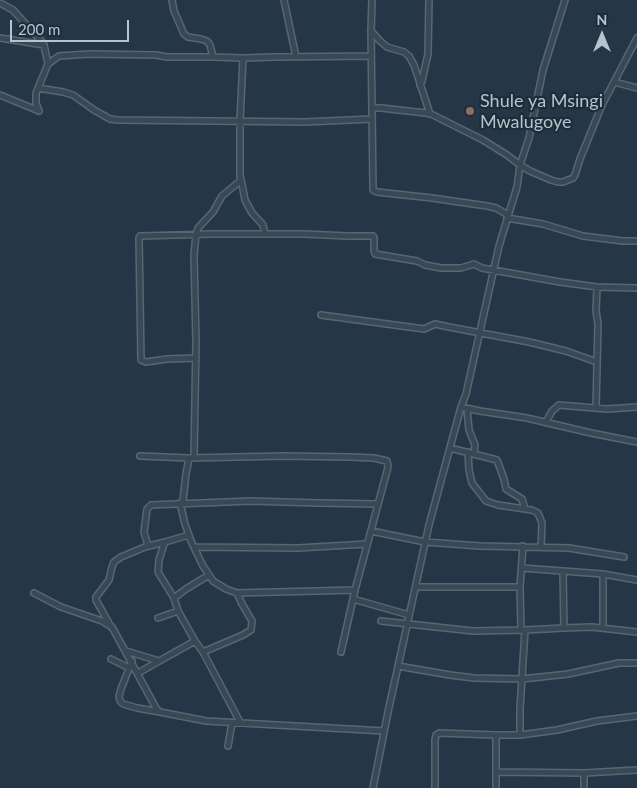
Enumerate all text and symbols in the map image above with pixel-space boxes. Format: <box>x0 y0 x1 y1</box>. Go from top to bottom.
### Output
scale bar <box>12 10 131 42</box>
north arrow <box>577 10 627 60</box>
text: N <box>597 11 607 28</box>
text: 200 m <box>18 20 60 38</box>
place label: Shule ya Msingi Mwalugoye <box>480 90 603 132</box>
marker: Shule ya Msingi Mwalugoye <box>464 105 476 117</box>

